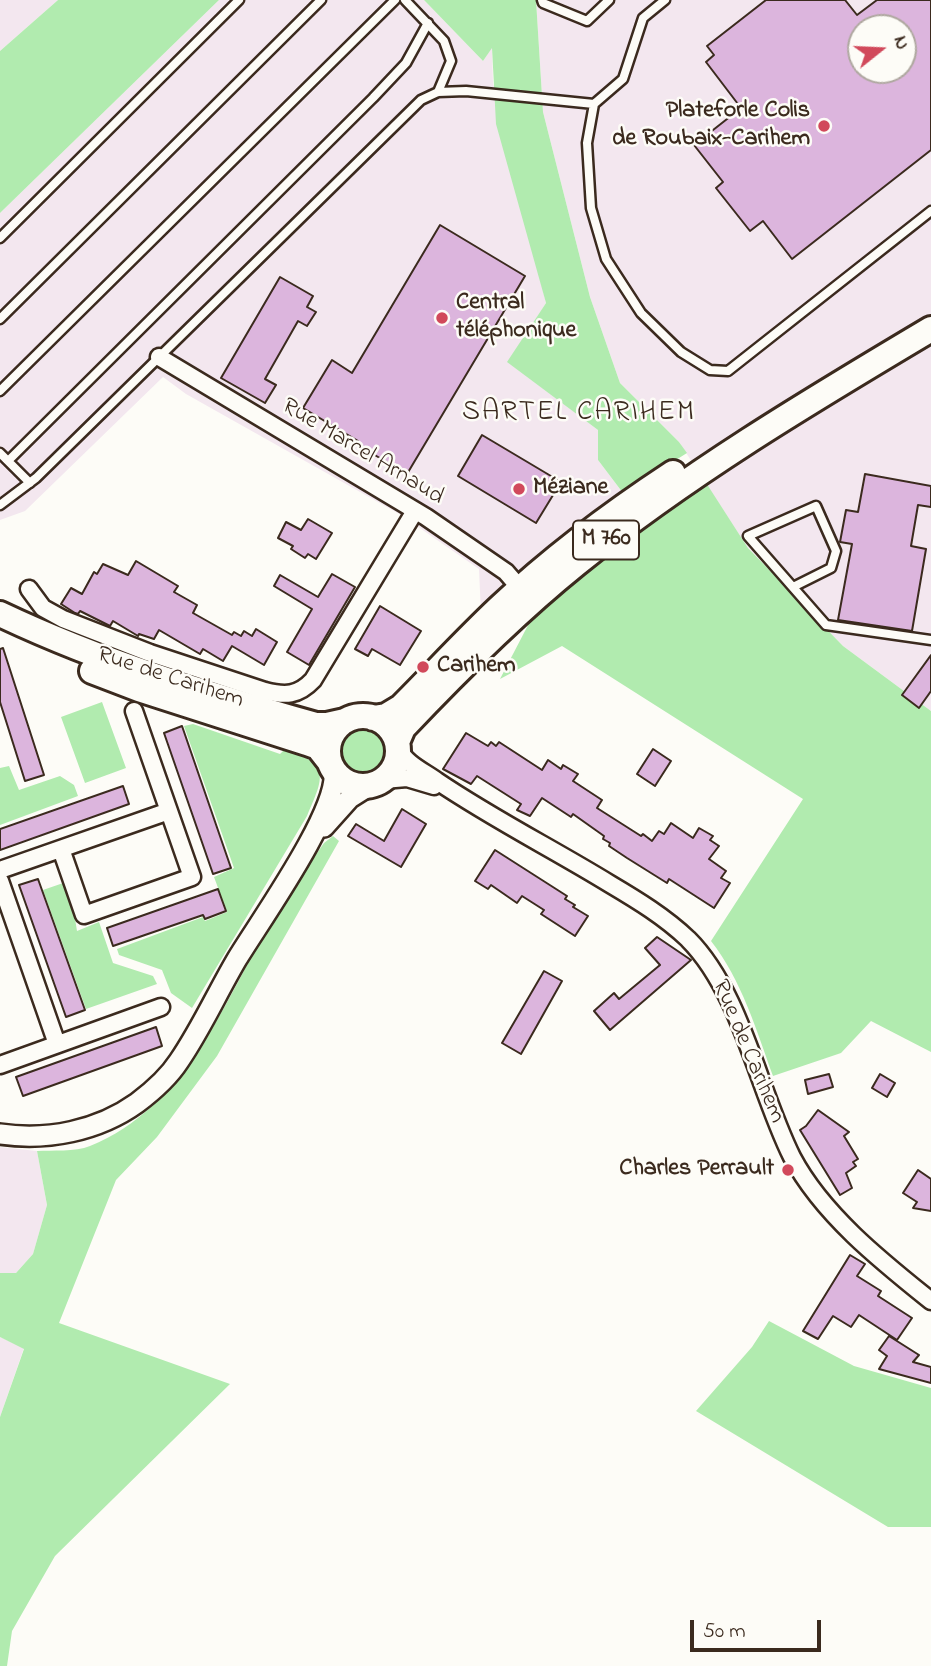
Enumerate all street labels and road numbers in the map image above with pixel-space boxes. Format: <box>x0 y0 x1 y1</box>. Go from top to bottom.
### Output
street label: Rue Marcel Arnaud <box>276 393 448 513</box>
road number: M 760 <box>573 520 639 560</box>
street label: Rue de Carihem <box>93 642 247 716</box>
street label: Rue de Carihem <box>704 976 790 1128</box>

